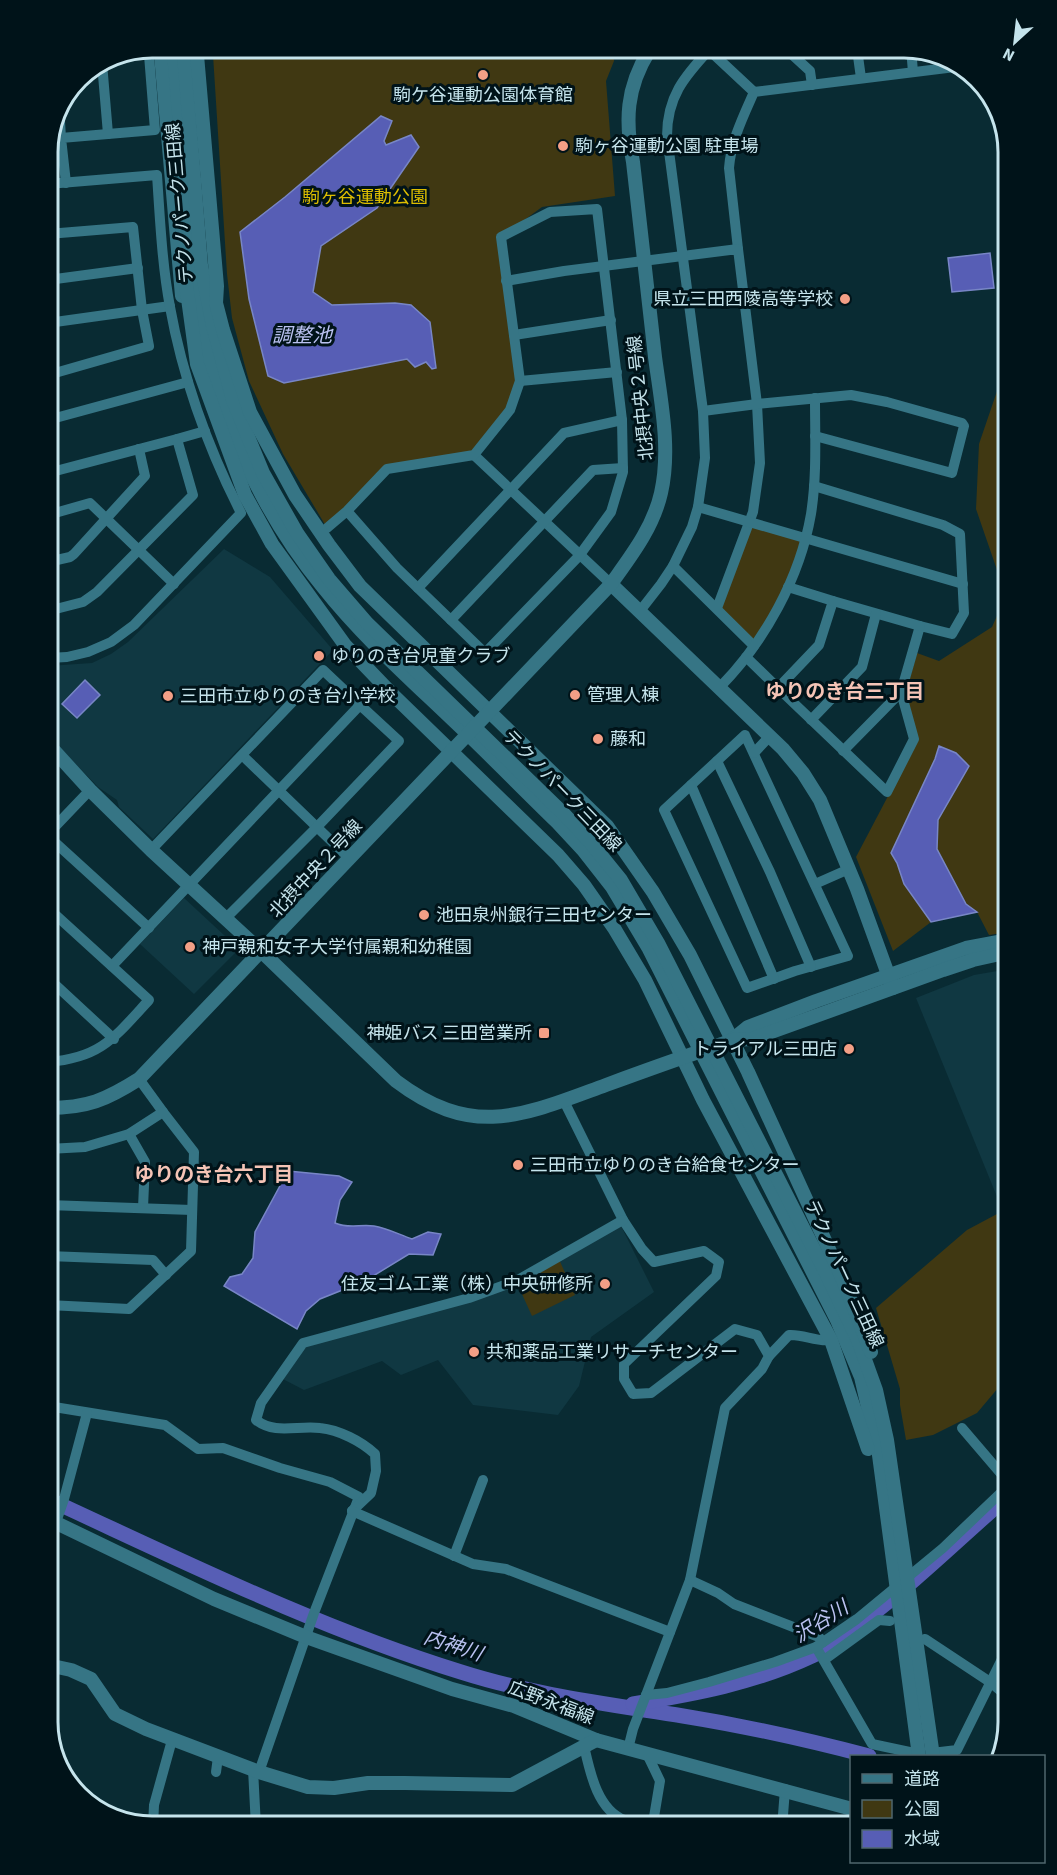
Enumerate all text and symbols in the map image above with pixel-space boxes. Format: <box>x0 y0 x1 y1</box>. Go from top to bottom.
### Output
north arrow <box>985 12 1045 72</box>
text: N <box>999 42 1018 67</box>
marker: 駒ケ谷運動公園体育館 <box>476 68 490 82</box>
place label: 駒ケ谷運動公園体育館 <box>393 83 573 108</box>
street label: テクノパーク三田線 <box>161 122 199 284</box>
place label: 駒ヶ谷運動公園 駐車場 <box>575 134 759 159</box>
marker: 駒ヶ谷運動公園 駐車場 <box>556 139 570 153</box>
park label: 駒ヶ谷運動公園 <box>302 185 428 210</box>
place label: 県立三田西陵高等学校 <box>653 287 833 312</box>
marker: 県立三田西陵高等学校 <box>838 292 852 306</box>
water label: 調整池 <box>272 322 334 350</box>
street label: 北摂中央２号線 <box>622 334 660 462</box>
place label: ゆりのき台児童クラブ <box>331 644 510 669</box>
marker: ゆりのき台児童クラブ <box>312 649 326 663</box>
district label: ゆりのき台三丁目 <box>765 678 925 706</box>
place label: 管理人棟 <box>587 683 659 708</box>
place label: 三田市立ゆりのき台小学校 <box>180 684 395 709</box>
marker: 管理人棟 <box>568 688 582 702</box>
marker: 三田市立ゆりのき台小学校 <box>161 689 175 703</box>
street label: テクノパーク三田線 <box>497 724 627 858</box>
place label: 藤和 <box>610 727 646 752</box>
marker: 藤和 <box>591 732 605 746</box>
street label: 北摂中央２号線 <box>264 814 368 924</box>
place label: 池田泉州銀行三田センター <box>436 903 652 928</box>
marker: 池田泉州銀行三田センター <box>417 908 431 922</box>
place label: 神戸親和女子大学付属親和幼稚園 <box>202 935 472 960</box>
marker: 神戸親和女子大学付属親和幼稚園 <box>183 940 197 954</box>
place label: 神姫バス 三田営業所 <box>366 1021 532 1046</box>
marker: 神姫バス 三田営業所 <box>537 1026 551 1040</box>
place label: トライアル三田店 <box>693 1037 837 1062</box>
marker: トライアル三田店 <box>842 1042 856 1056</box>
place label: 三田市立ゆりのき台給食センター <box>530 1153 799 1178</box>
marker: 三田市立ゆりのき台給食センター <box>511 1158 525 1172</box>
district label: ゆりのき台六丁目 <box>134 1161 294 1189</box>
street label: テクノパーク三田線 <box>799 1196 889 1352</box>
place label: 住友ゴム工業（株）中央研修所 <box>341 1272 593 1297</box>
marker: 住友ゴム工業（株）中央研修所 <box>598 1277 612 1291</box>
place label: 共和薬品工業リサーチセンター <box>486 1340 738 1365</box>
marker: 共和薬品工業リサーチセンター <box>467 1345 481 1359</box>
water label: 沢谷川 <box>788 1593 856 1650</box>
water label: 内神川 <box>420 1623 488 1669</box>
street label: 広野永福線 <box>505 1675 597 1731</box>
legend <box>850 1755 1045 1863</box>
text: 道路 <box>904 1767 940 1792</box>
text: 公園 <box>904 1797 940 1822</box>
text: 水域 <box>904 1827 940 1852</box>

